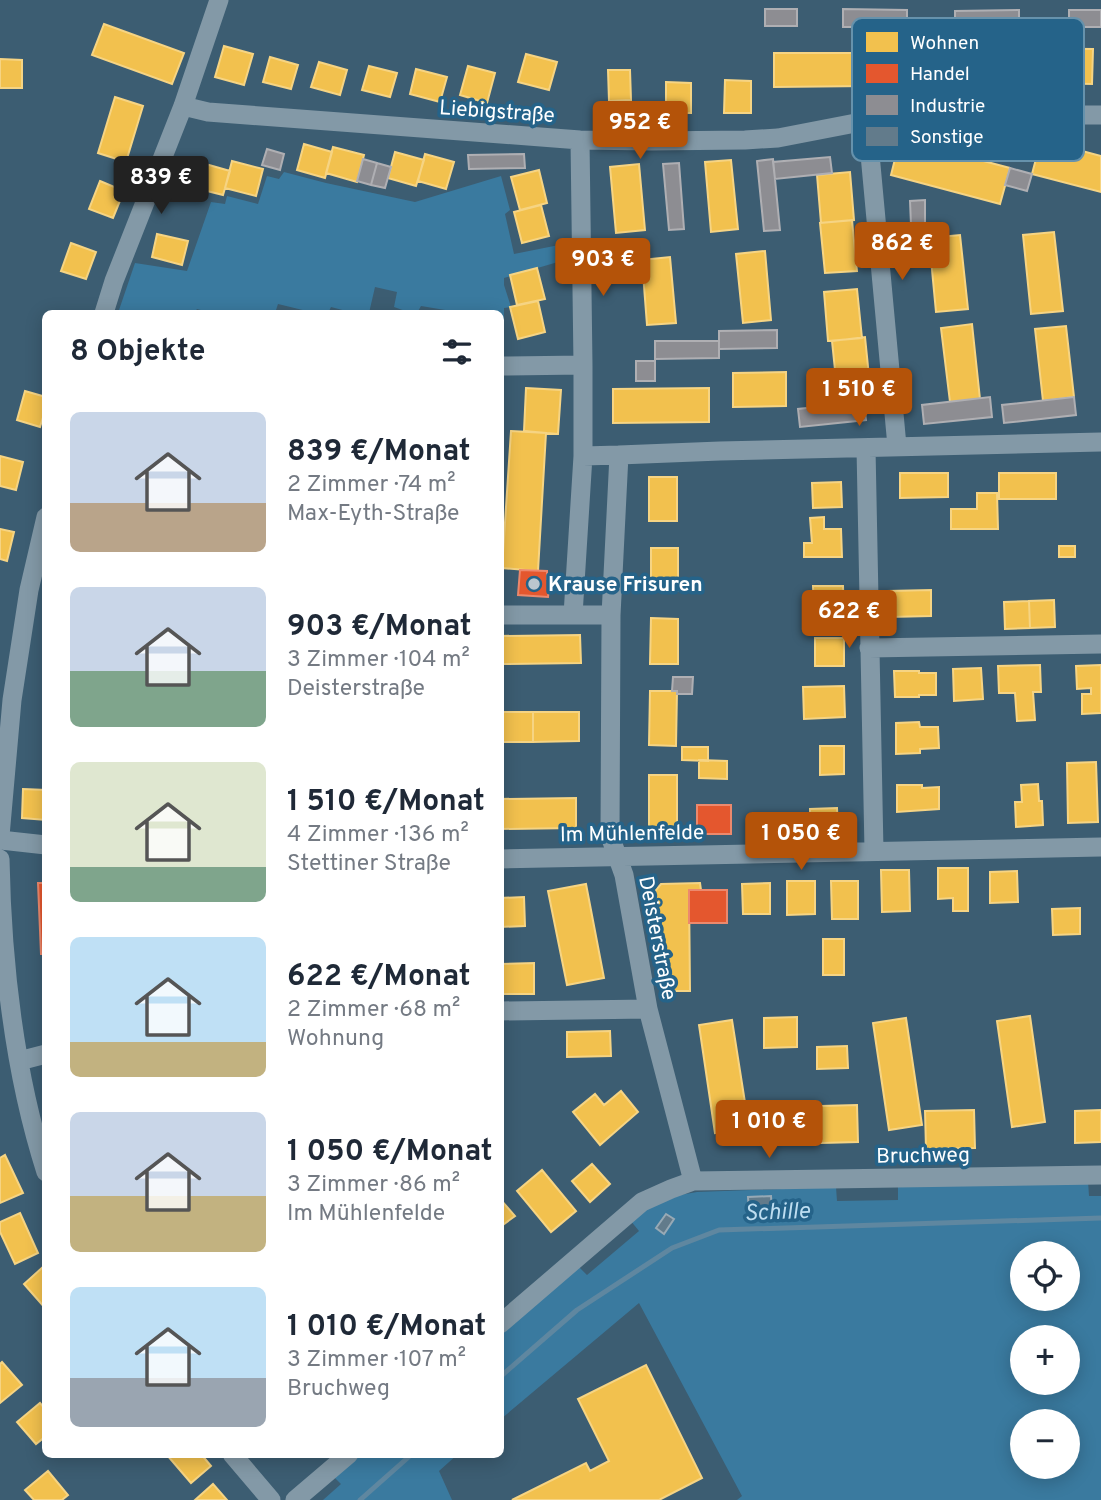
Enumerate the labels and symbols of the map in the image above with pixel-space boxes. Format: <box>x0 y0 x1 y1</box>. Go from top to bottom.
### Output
legend <box>852 18 1084 161</box>
text: Wohnen <box>910 32 979 56</box>
text: Handel <box>910 63 970 87</box>
street label: Liebigstraße <box>438 95 556 130</box>
text: Industrie <box>910 95 985 119</box>
pin: 952 € <box>591 102 689 161</box>
text: Sonstige <box>910 126 983 150</box>
pin: 839 € <box>112 156 210 216</box>
pin: 862 € <box>853 222 951 282</box>
pin: 903 € <box>554 238 652 298</box>
pin: 1 510 € <box>794 368 924 428</box>
place label: Krause Frisuren <box>548 572 703 599</box>
marker: Krause Frisuren <box>526 576 542 592</box>
pin: 622 € <box>800 590 898 650</box>
pin: 1 050 € <box>736 812 866 872</box>
street label: Im Mühlenfelde <box>560 820 704 849</box>
street label: Deisterstraße <box>631 874 682 1003</box>
pin: 1 010 € <box>704 1100 834 1160</box>
street label: Bruchweg <box>876 1142 970 1171</box>
water label: Schille <box>744 1198 811 1229</box>

